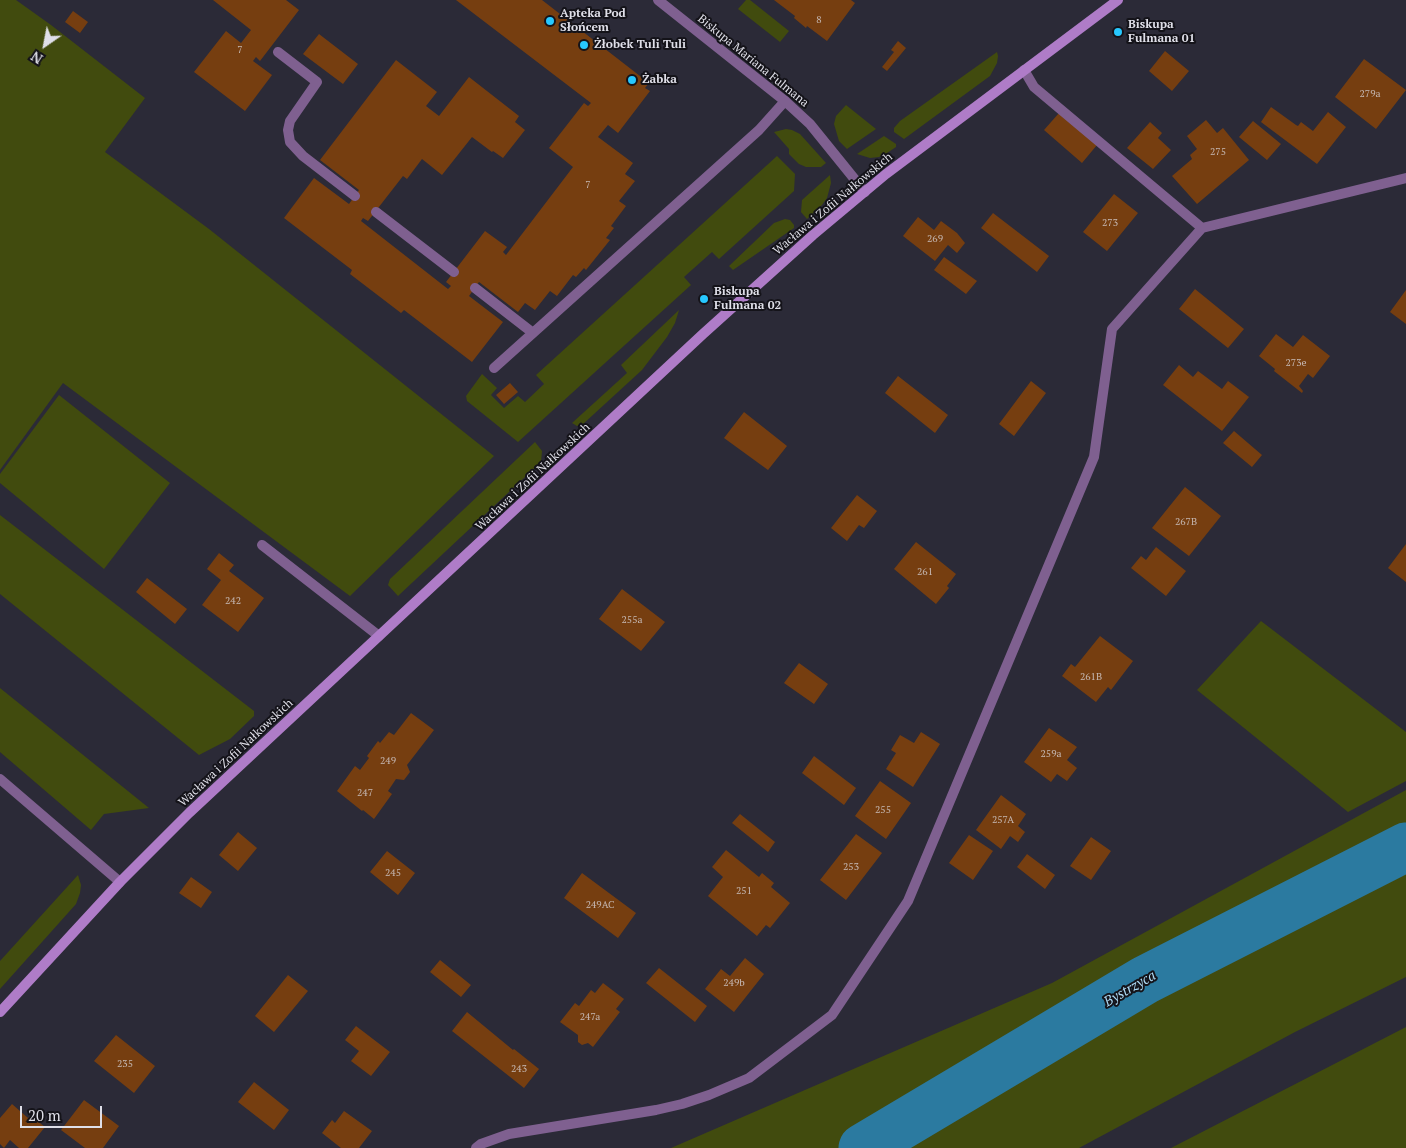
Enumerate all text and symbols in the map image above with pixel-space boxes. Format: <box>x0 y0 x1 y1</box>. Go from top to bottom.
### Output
place label: Apteka Pod Słońcem <box>560 7 626 35</box>
street label: Biskupa Mariana Fulmana <box>695 12 811 110</box>
house number: 8 <box>816 14 822 26</box>
marker: Apteka Pod Słońcem <box>544 15 556 27</box>
place label: Biskupa Fulmana 01 <box>1128 18 1195 46</box>
north arrow <box>20 20 70 70</box>
marker: Biskupa Fulmana 01 <box>1112 26 1124 38</box>
place label: Żłobek Tuli Tuli <box>594 38 686 52</box>
marker: Żłobek Tuli Tuli <box>578 39 590 51</box>
house number: 7 <box>237 44 243 56</box>
text: N <box>27 47 46 69</box>
place label: Żabka <box>642 73 677 87</box>
marker: Żabka <box>626 74 638 86</box>
house number: 279a <box>1359 88 1381 100</box>
house number: 275 <box>1210 146 1226 158</box>
street label: Wacława i Zofii Nałkowskich <box>770 150 896 258</box>
house number: 7 <box>585 179 591 191</box>
house number: 273 <box>1102 217 1118 229</box>
house number: 269 <box>927 233 943 245</box>
place label: Biskupa Fulmana 02 <box>714 285 781 313</box>
marker: Biskupa Fulmana 02 <box>698 293 710 305</box>
house number: 273e <box>1285 357 1307 369</box>
street label: Wacława i Zofii Nałkowskich <box>473 420 593 534</box>
house number: 267B <box>1175 516 1197 528</box>
house number: 261 <box>917 566 933 578</box>
house number: 242 <box>225 595 241 607</box>
house number: 255a <box>621 614 643 626</box>
house number: 261B <box>1080 671 1102 683</box>
street label: Wacława i Zofii Nałkowskich <box>176 696 296 810</box>
house number: 259a <box>1040 748 1062 760</box>
house number: 249 <box>380 755 396 767</box>
house number: 247 <box>357 787 373 799</box>
house number: 255 <box>875 804 891 816</box>
house number: 257A <box>992 814 1014 826</box>
house number: 253 <box>843 861 859 873</box>
house number: 245 <box>385 867 401 879</box>
house number: 251 <box>736 885 752 897</box>
house number: 249AC <box>586 899 614 911</box>
water label: Bystrzyca <box>1101 967 1159 1011</box>
house number: 249b <box>723 977 745 989</box>
house number: 247a <box>580 1011 600 1023</box>
house number: 235 <box>117 1058 133 1070</box>
house number: 243 <box>511 1063 527 1075</box>
scale bar <box>22 1096 105 1128</box>
text: 20 m <box>28 1105 61 1125</box>

